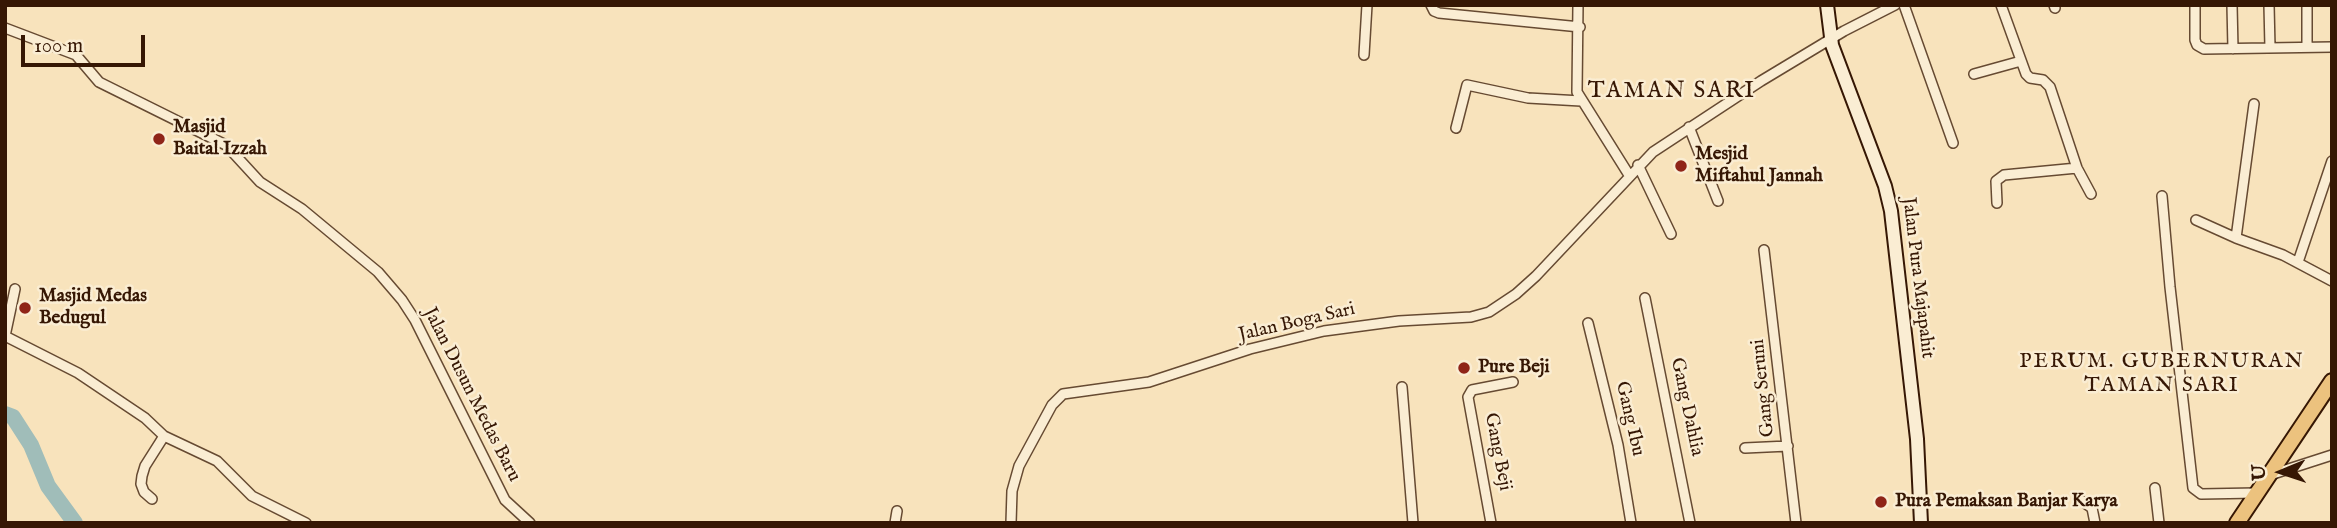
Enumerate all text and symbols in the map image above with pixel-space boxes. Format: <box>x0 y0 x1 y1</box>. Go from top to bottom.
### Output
scale bar <box>24 21 149 65</box>
text: 100 m <box>34 33 83 60</box>
district label: TAMAN SARI <box>1589 78 1755 106</box>
place label: Masjid Baital Izzah <box>173 117 267 161</box>
marker: Masjid Baital Izzah <box>151 131 167 147</box>
place label: Mesjid Miftahul Jannah <box>1695 144 1823 188</box>
marker: Mesjid Miftahul Jannah <box>1673 158 1689 174</box>
street label: Jalan Pura Majapahit <box>1896 196 1938 360</box>
place label: Masjid Medas Bedugul <box>39 286 147 330</box>
street label: Jalan Boga Sari <box>1237 299 1357 347</box>
marker: Masjid Medas Bedugul <box>17 300 33 316</box>
street label: Jalan Dusun Medas Baru <box>417 304 525 486</box>
street label: Gang Seruni <box>1748 338 1780 438</box>
district label: PERUM. GUBERNURAN TAMAN SARI <box>2021 350 2303 400</box>
street label: Gang Dahlia <box>1664 356 1708 458</box>
place label: Pure Beji <box>1478 357 1550 379</box>
marker: Pure Beji <box>1456 360 1472 376</box>
street label: Gang Ibu <box>1609 379 1649 459</box>
street label: Gang Beji <box>1478 411 1516 493</box>
north arrow <box>2246 437 2316 507</box>
text: U <box>2248 464 2272 481</box>
place label: Pura Pemaksan Banjar Karya <box>1895 491 2118 513</box>
marker: Pura Pemaksan Banjar Karya <box>1873 494 1889 510</box>

